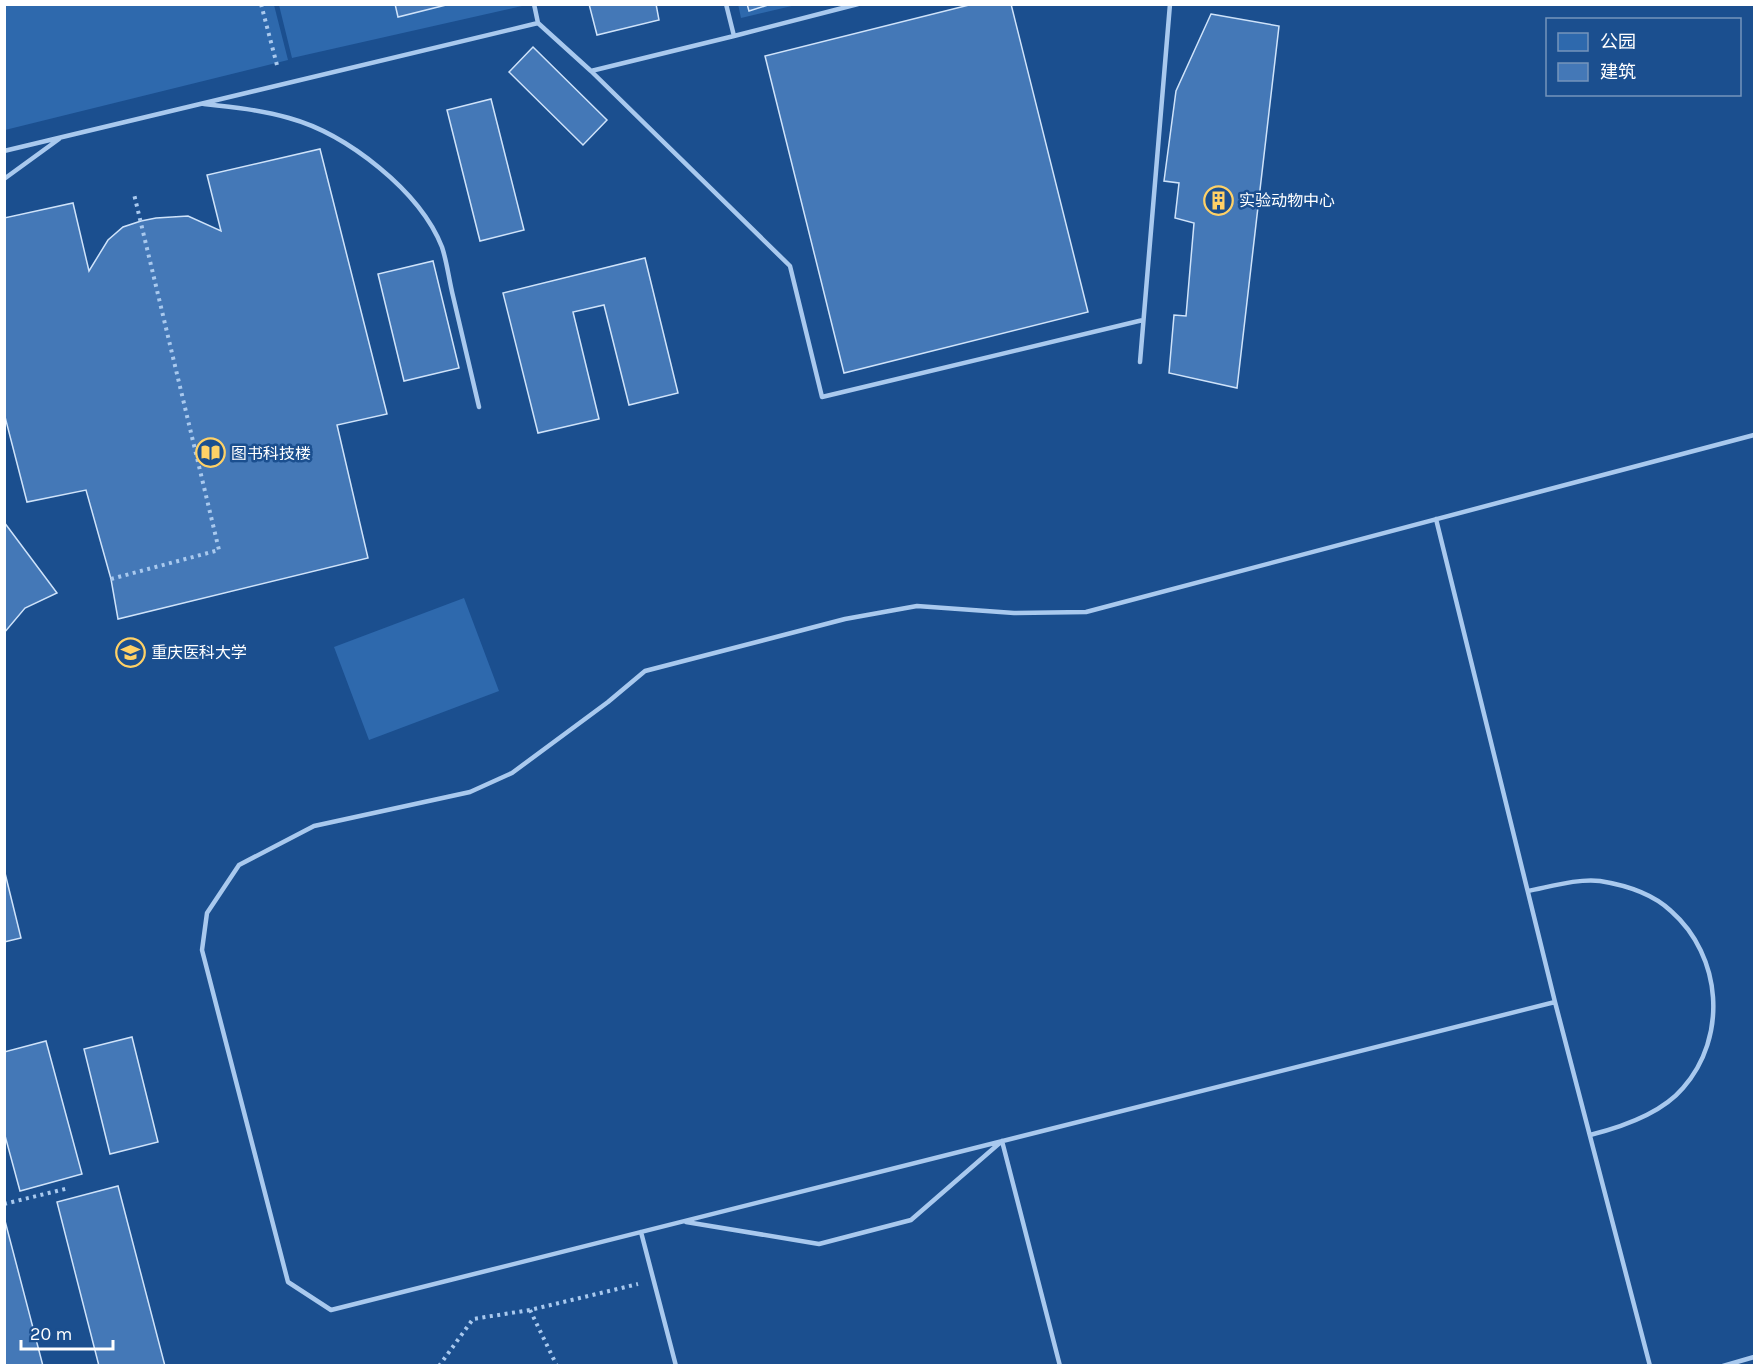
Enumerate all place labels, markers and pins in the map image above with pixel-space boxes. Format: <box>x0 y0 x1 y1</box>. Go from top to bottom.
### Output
building icon: 实验动物中心 <box>1202 184 1234 216</box>
place label: 实验动物中心 <box>1239 191 1335 210</box>
library icon: 图书科技楼 <box>194 437 226 469</box>
place label: 图书科技楼 <box>231 444 311 463</box>
school or university icon: 重庆医科大学 <box>114 636 146 668</box>
place label: 重庆医科大学 <box>151 643 247 662</box>

